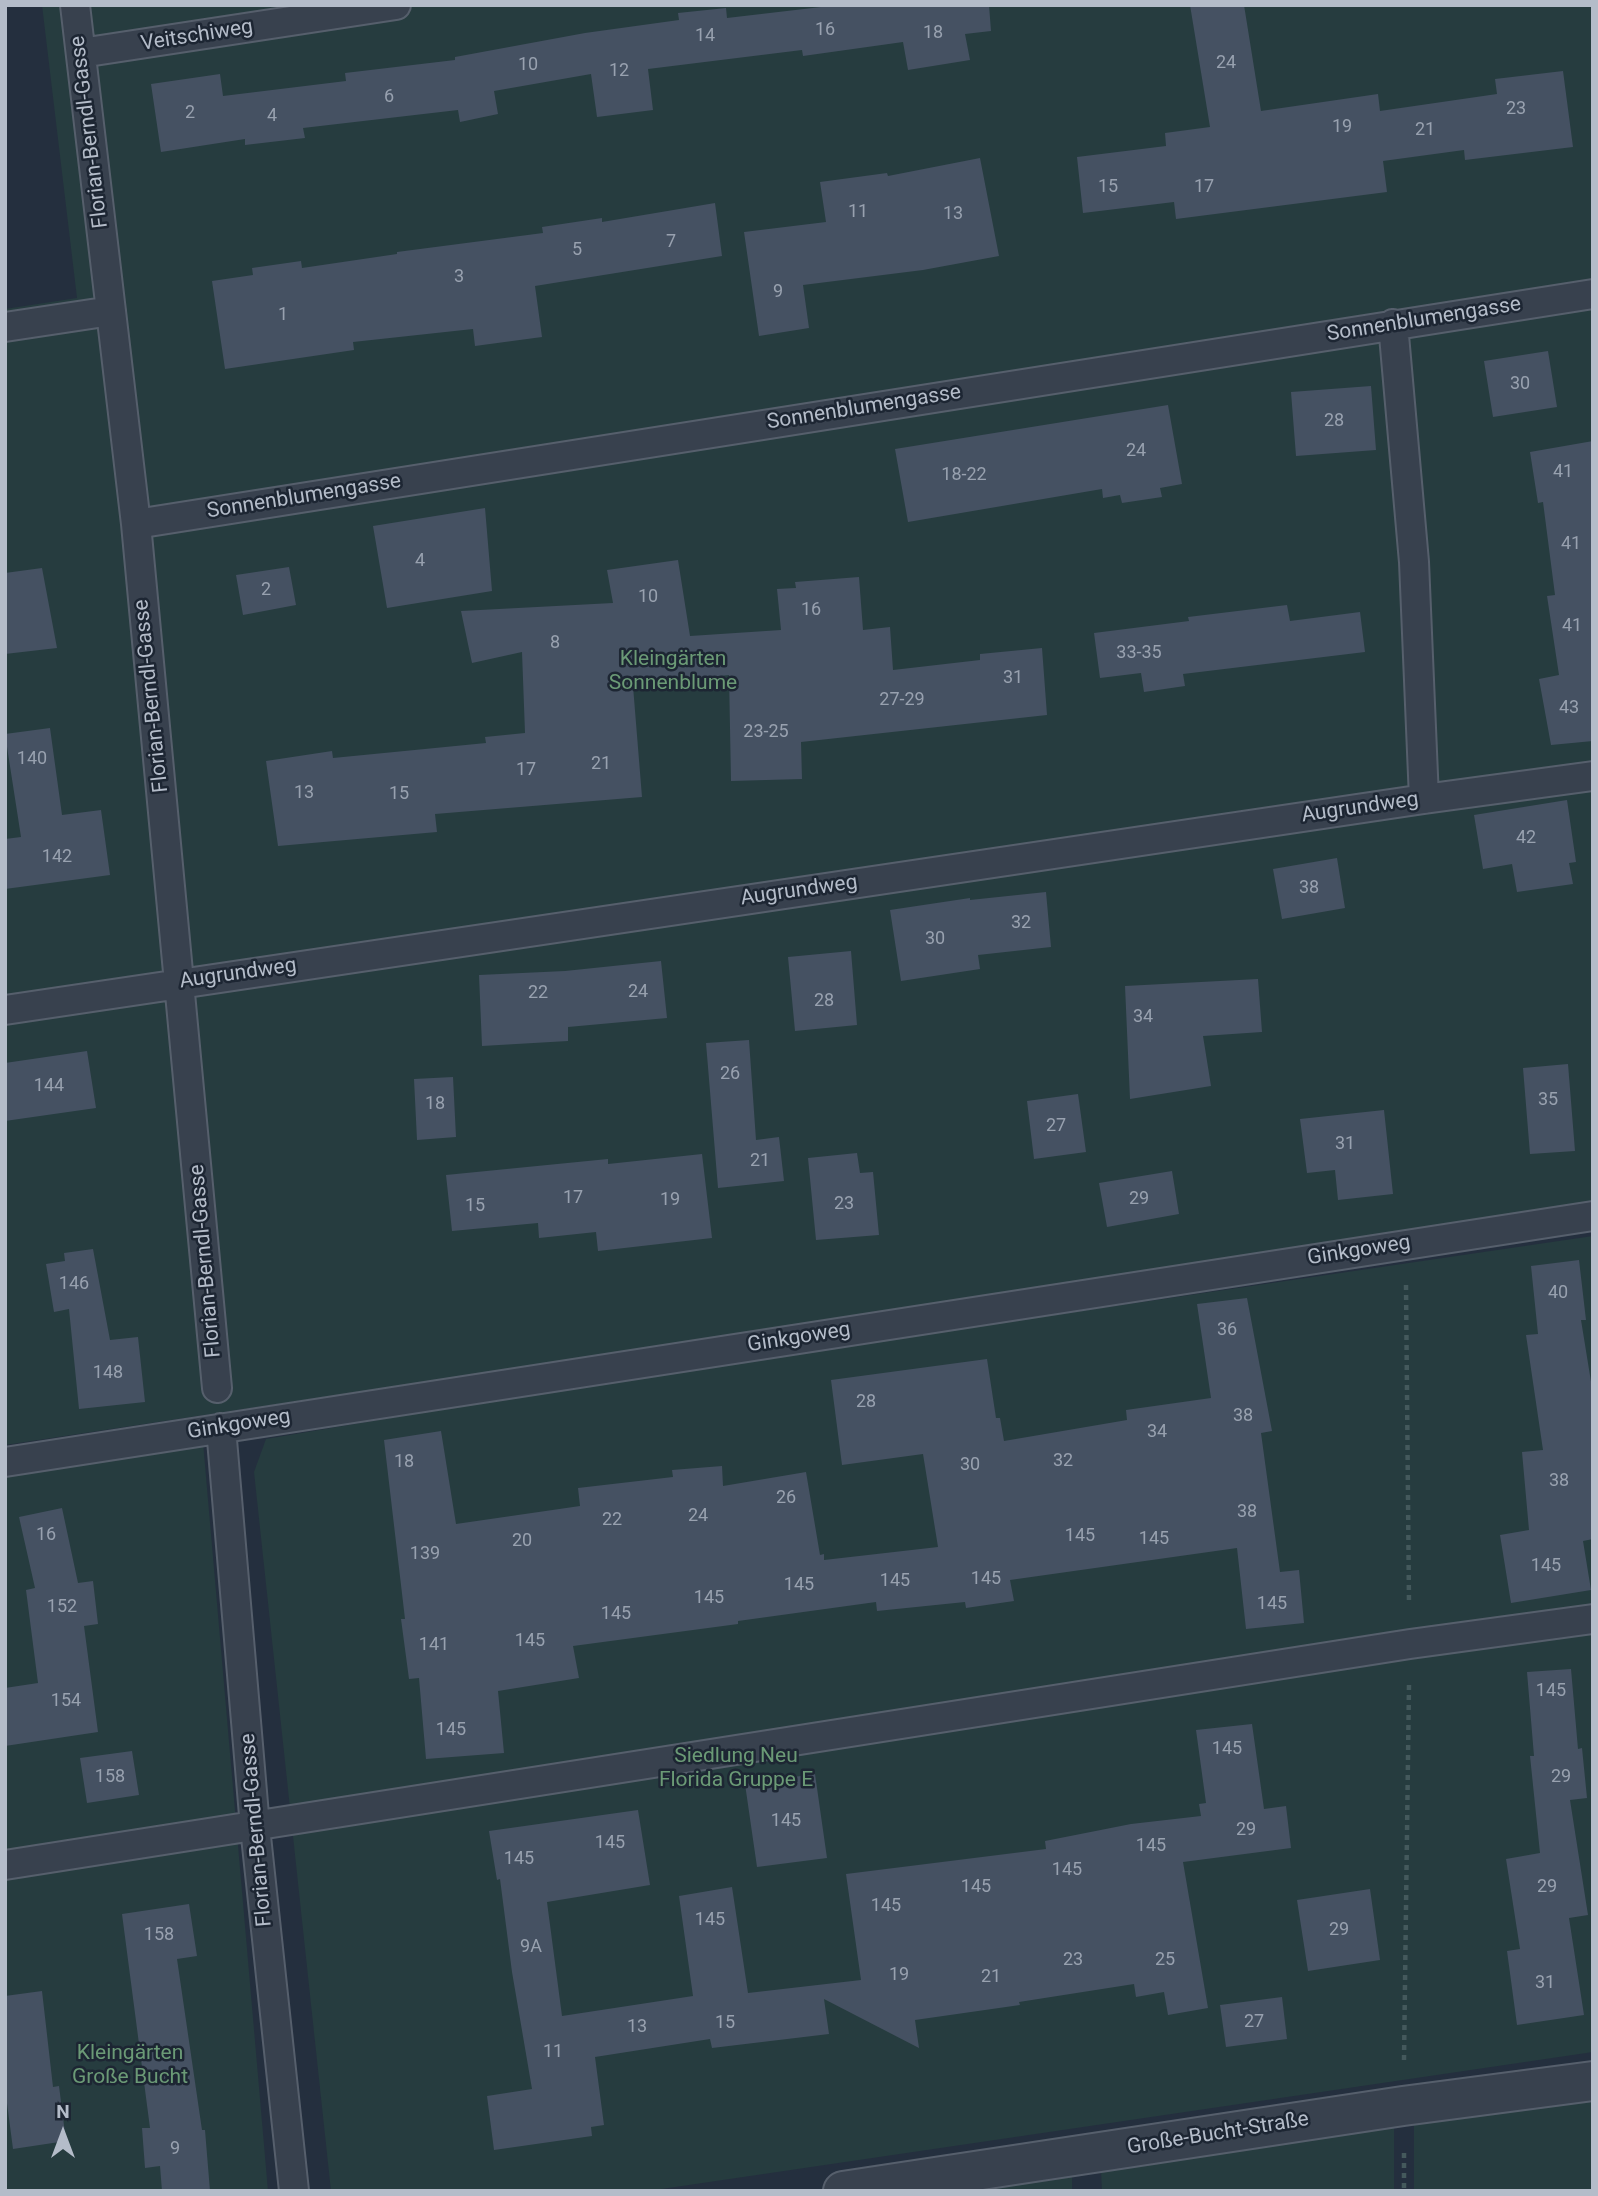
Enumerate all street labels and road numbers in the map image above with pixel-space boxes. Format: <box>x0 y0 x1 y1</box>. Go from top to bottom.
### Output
street label: Veitschiweg <box>139 15 255 57</box>
street label: Florian-Berndl-Gasse <box>66 34 114 230</box>
street label: Sonnenblumengasse <box>1325 292 1523 348</box>
street label: Sonnenblumengasse <box>765 380 963 436</box>
street label: Sonnenblumengasse <box>205 469 403 525</box>
street label: Florian-Berndl-Gasse <box>129 598 175 794</box>
street label: Augrundweg <box>1300 787 1420 829</box>
street label: Augrundweg <box>739 870 859 912</box>
street label: Augrundweg <box>178 953 298 995</box>
street label: Florian-Berndl-Gasse <box>185 1163 227 1359</box>
street label: Ginkgoweg <box>1306 1230 1412 1272</box>
street label: Ginkgoweg <box>746 1317 852 1359</box>
street label: Ginkgoweg <box>186 1404 292 1446</box>
street label: Florian-Berndl-Gasse <box>236 1732 278 1928</box>
street label: Große-Bucht-Straße <box>1125 2107 1311 2161</box>

